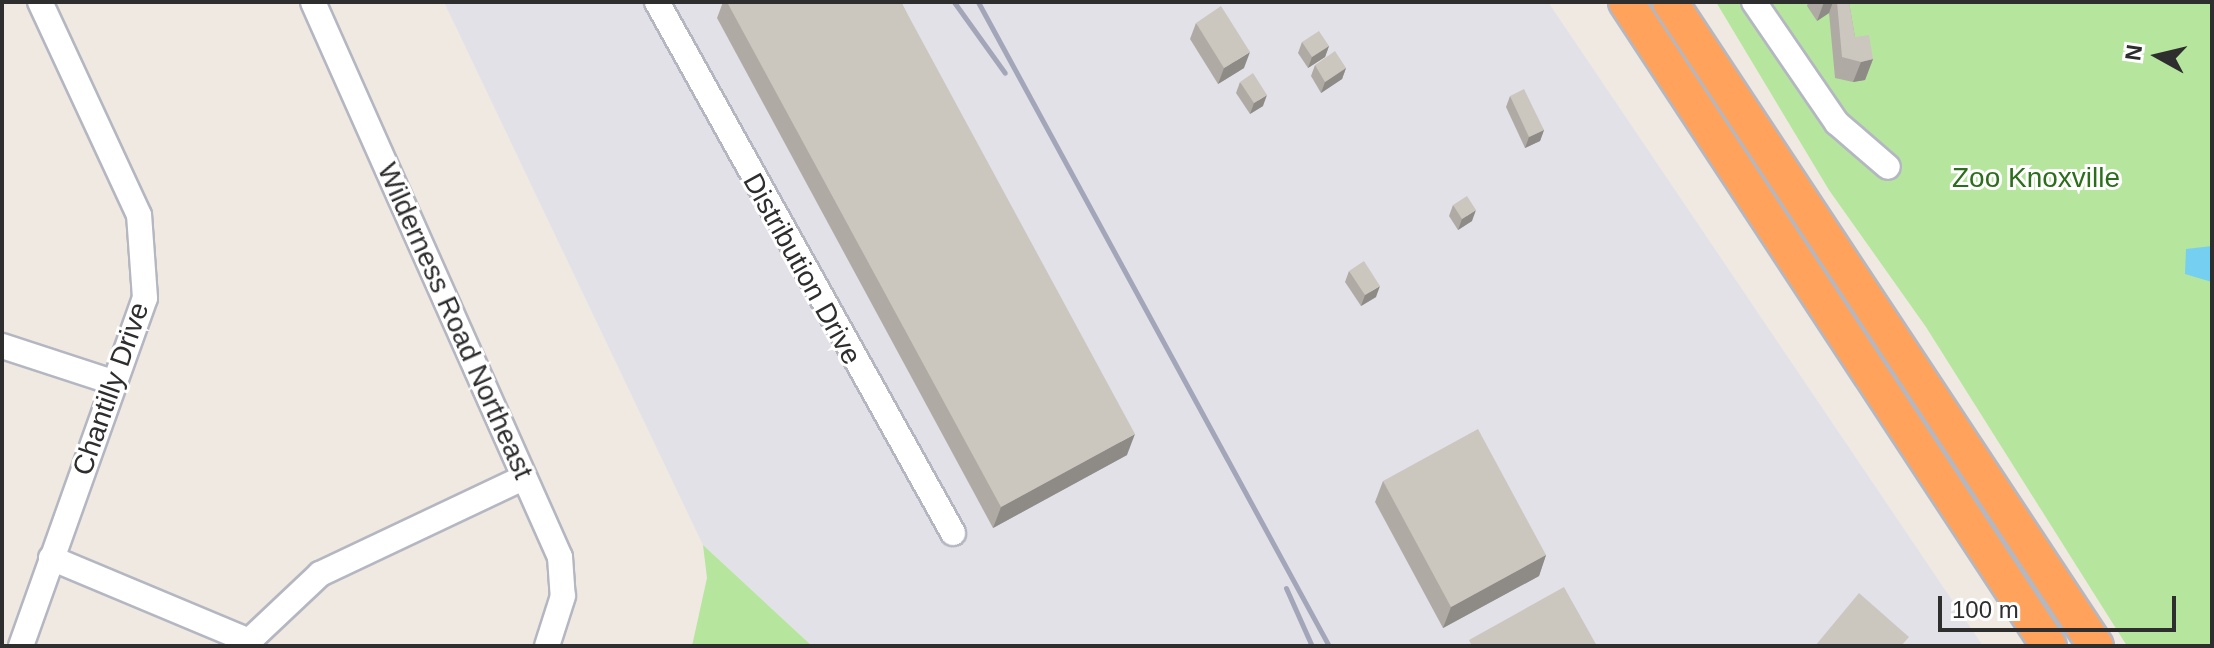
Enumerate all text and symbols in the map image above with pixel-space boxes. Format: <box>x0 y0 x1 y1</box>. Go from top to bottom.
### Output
north arrow <box>2118 16 2198 96</box>
text: N <box>2120 43 2147 62</box>
street label: Wilderness Road Northeast <box>370 158 540 484</box>
park label: Zoo Knoxville <box>1952 161 2120 195</box>
street label: Distribution Drive <box>736 168 868 370</box>
street label: Chantilly Drive <box>66 298 156 480</box>
scale bar <box>1942 580 2180 630</box>
text: 100 m <box>1952 596 2019 623</box>

